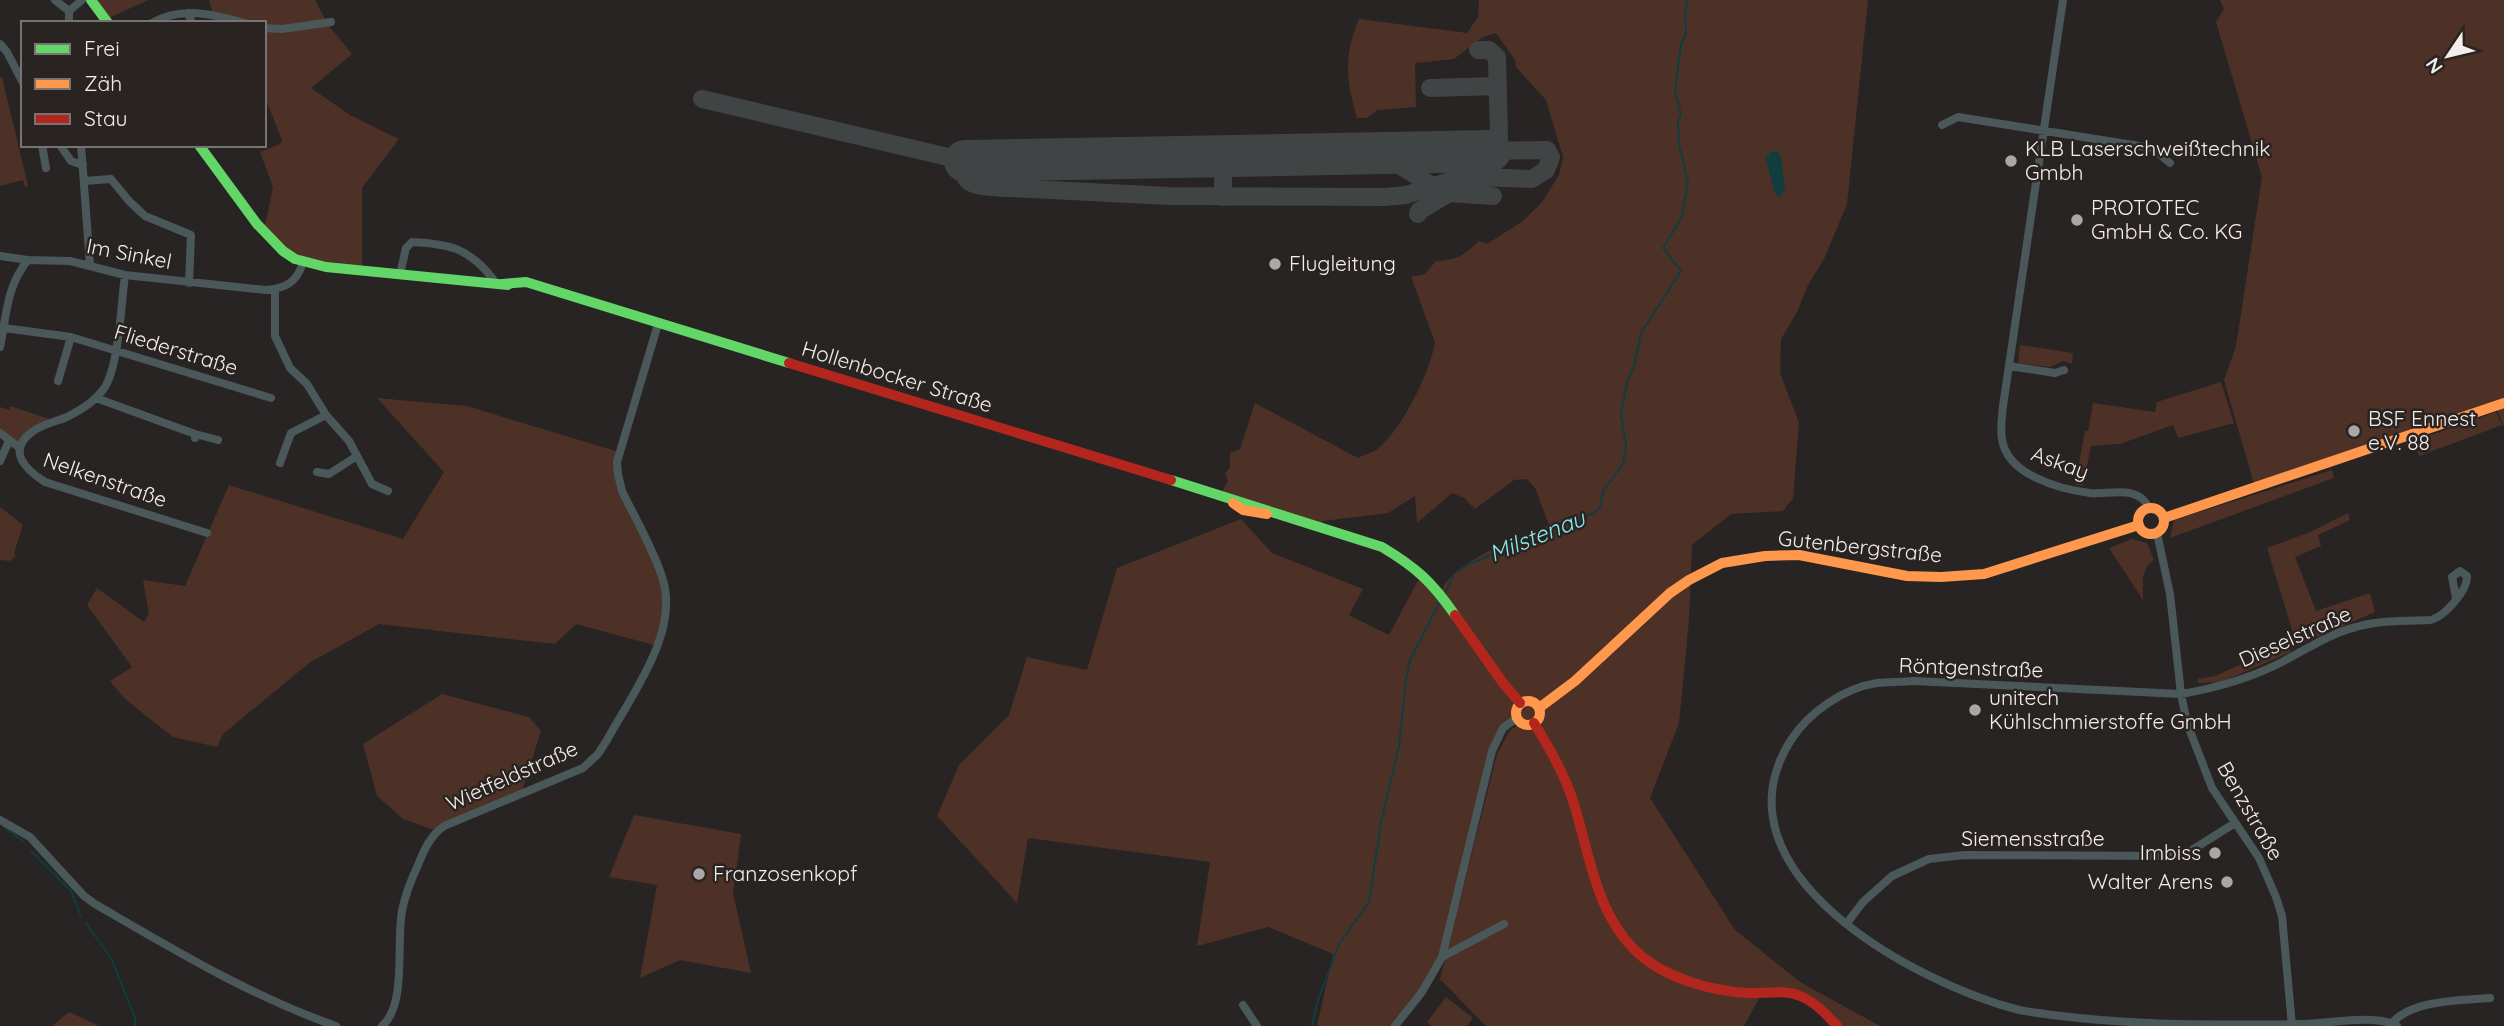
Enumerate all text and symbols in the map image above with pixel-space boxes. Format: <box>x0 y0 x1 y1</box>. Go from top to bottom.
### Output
legend <box>21 21 266 147</box>
north arrow <box>2413 21 2483 91</box>
text: Frei <box>84 35 120 61</box>
text: N <box>2420 53 2448 78</box>
text: Zäh <box>84 70 122 96</box>
text: Stau <box>84 105 127 131</box>
place label: KLB Laserschweißtechnik Gmbh <box>2025 135 2271 185</box>
marker: KLB Laserschweißtechnik Gmbh <box>2003 153 2019 169</box>
place label: PROTOTEC GmbH & Co. KG <box>2091 194 2242 244</box>
marker: PROTOTEC GmbH & Co. KG <box>2069 212 2085 228</box>
street label: Im Sinkel <box>84 232 174 274</box>
place label: Flugleitung <box>1289 250 1396 276</box>
marker: Flugleitung <box>1267 256 1283 272</box>
street label: Fliederstraße <box>111 318 241 380</box>
street label: Hollenbocker Straße <box>799 335 996 417</box>
place label: BSF Ennest e.V. 88 <box>2368 405 2476 455</box>
marker: BSF Ennest e.V. 88 <box>2346 423 2362 439</box>
street label: Askay <box>2028 440 2093 484</box>
street label: Nelkenstraße <box>40 446 170 512</box>
water label: Milstenau <box>1485 503 1591 568</box>
street label: Gutenbergstraße <box>1777 524 1943 568</box>
street label: Dieselstraße <box>2234 600 2355 672</box>
street label: Röntgenstraße <box>1898 651 2044 683</box>
place label: unitech Kühlschmierstoffe GmbH <box>1989 684 2232 734</box>
marker: unitech Kühlschmierstoffe GmbH <box>1967 702 1983 718</box>
street label: Wietfeldstraße <box>442 734 581 816</box>
street label: Benzstraße <box>2212 756 2290 865</box>
street label: Siemensstraße <box>1961 825 2105 851</box>
place label: Imbiss <box>2140 839 2201 865</box>
marker: Imbiss <box>2207 845 2223 861</box>
place label: Franzosenkopf <box>713 860 858 886</box>
marker: Franzosenkopf <box>691 866 707 882</box>
place label: Walter Arens <box>2088 868 2213 894</box>
marker: Walter Arens <box>2219 874 2235 890</box>

